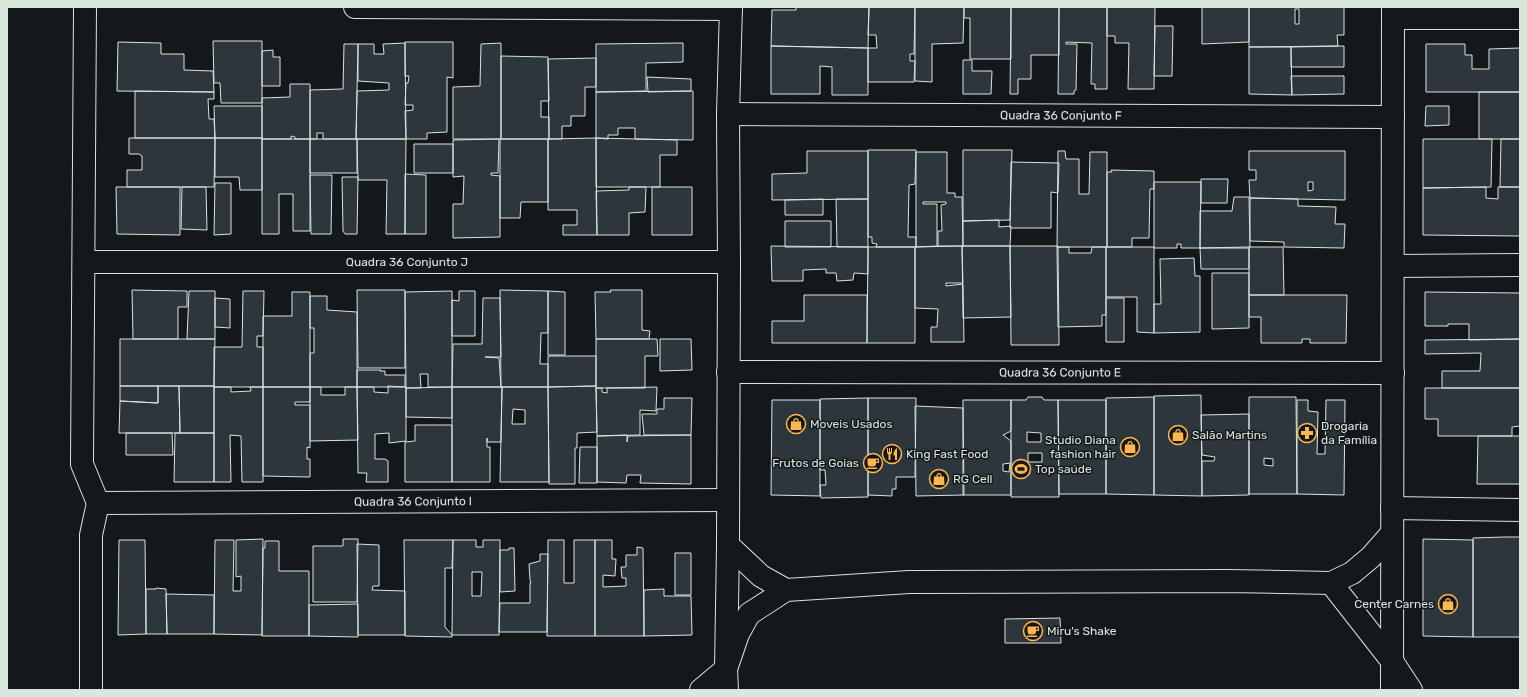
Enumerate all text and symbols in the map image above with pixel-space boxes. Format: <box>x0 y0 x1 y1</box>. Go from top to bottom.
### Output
street label: Quadra 36 Conjunto F <box>1000 108 1122 123</box>
street label: Quadra 36 Conjunto J <box>346 255 468 269</box>
street label: Quadra 36 Conjunto E <box>999 365 1121 380</box>
shop icon: Moveis Usados <box>785 413 807 435</box>
place label: Moveis Usados <box>810 417 893 431</box>
place label: Drogaria da Família <box>1321 419 1377 447</box>
pharmacy icon: Drogaria da Família <box>1296 422 1318 444</box>
shop icon: Salão Martins <box>1167 424 1189 446</box>
place label: Salão Martins <box>1192 428 1267 442</box>
place label: Studio Diana fashion hair <box>1045 433 1116 461</box>
shop icon: Studio Diana fashion hair <box>1119 436 1141 458</box>
restaurant icon: King Fast Food <box>881 443 903 465</box>
place label: King Fast Food <box>906 447 988 461</box>
cafe icon: Frutos de Goias <box>862 452 884 474</box>
place label: Frutos de Goias <box>772 456 859 470</box>
sports icon: Top saúde <box>1010 458 1032 480</box>
place label: Top saúde <box>1035 462 1092 476</box>
shop icon: RG Cell <box>928 468 950 490</box>
place label: RG Cell <box>953 472 993 486</box>
street label: Quadra 36 Conjunto I <box>354 494 472 509</box>
shop icon: Center Carnes <box>1437 593 1459 615</box>
place label: Center Carnes <box>1354 597 1434 611</box>
cafe icon: Miru's Shake <box>1022 620 1044 642</box>
place label: Miru's Shake <box>1047 624 1117 638</box>

